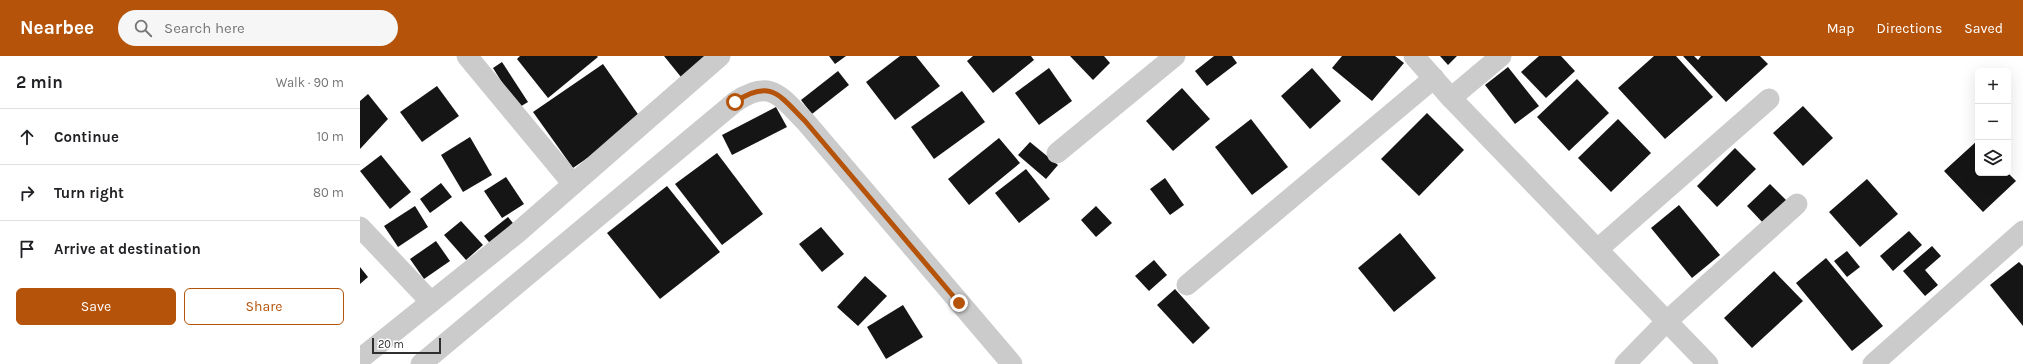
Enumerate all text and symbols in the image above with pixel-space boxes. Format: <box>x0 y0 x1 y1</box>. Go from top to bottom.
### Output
search box <box>118 10 398 46</box>
text: Nearbee <box>20 17 94 39</box>
icon: search <box>132 17 154 39</box>
text: Search here <box>164 19 245 37</box>
text: Map <box>1827 20 1855 37</box>
text: Directions <box>1877 20 1942 37</box>
text: Saved <box>1964 20 2003 37</box>
map controls <box>1975 68 2011 176</box>
button: + <box>1975 68 2011 104</box>
text: 2 min <box>16 72 63 92</box>
text: Walk · 90 m <box>276 75 344 90</box>
route start <box>726 93 744 111</box>
button: − <box>1975 104 2011 140</box>
icon: ahead <box>16 126 38 148</box>
text: Continue <box>54 128 119 146</box>
text: 10 m <box>317 129 344 144</box>
button: layers <box>1975 140 2011 176</box>
icon: right <box>16 182 38 204</box>
text: Turn right <box>54 184 124 202</box>
text: 80 m <box>313 185 344 200</box>
icon: arrive <box>16 238 38 260</box>
text: Arrive at destination <box>54 240 201 258</box>
button: Save <box>16 288 176 325</box>
button: Share <box>184 288 344 325</box>
route end <box>950 294 968 312</box>
scale bar <box>372 336 441 355</box>
text: 20 m <box>378 338 404 351</box>

